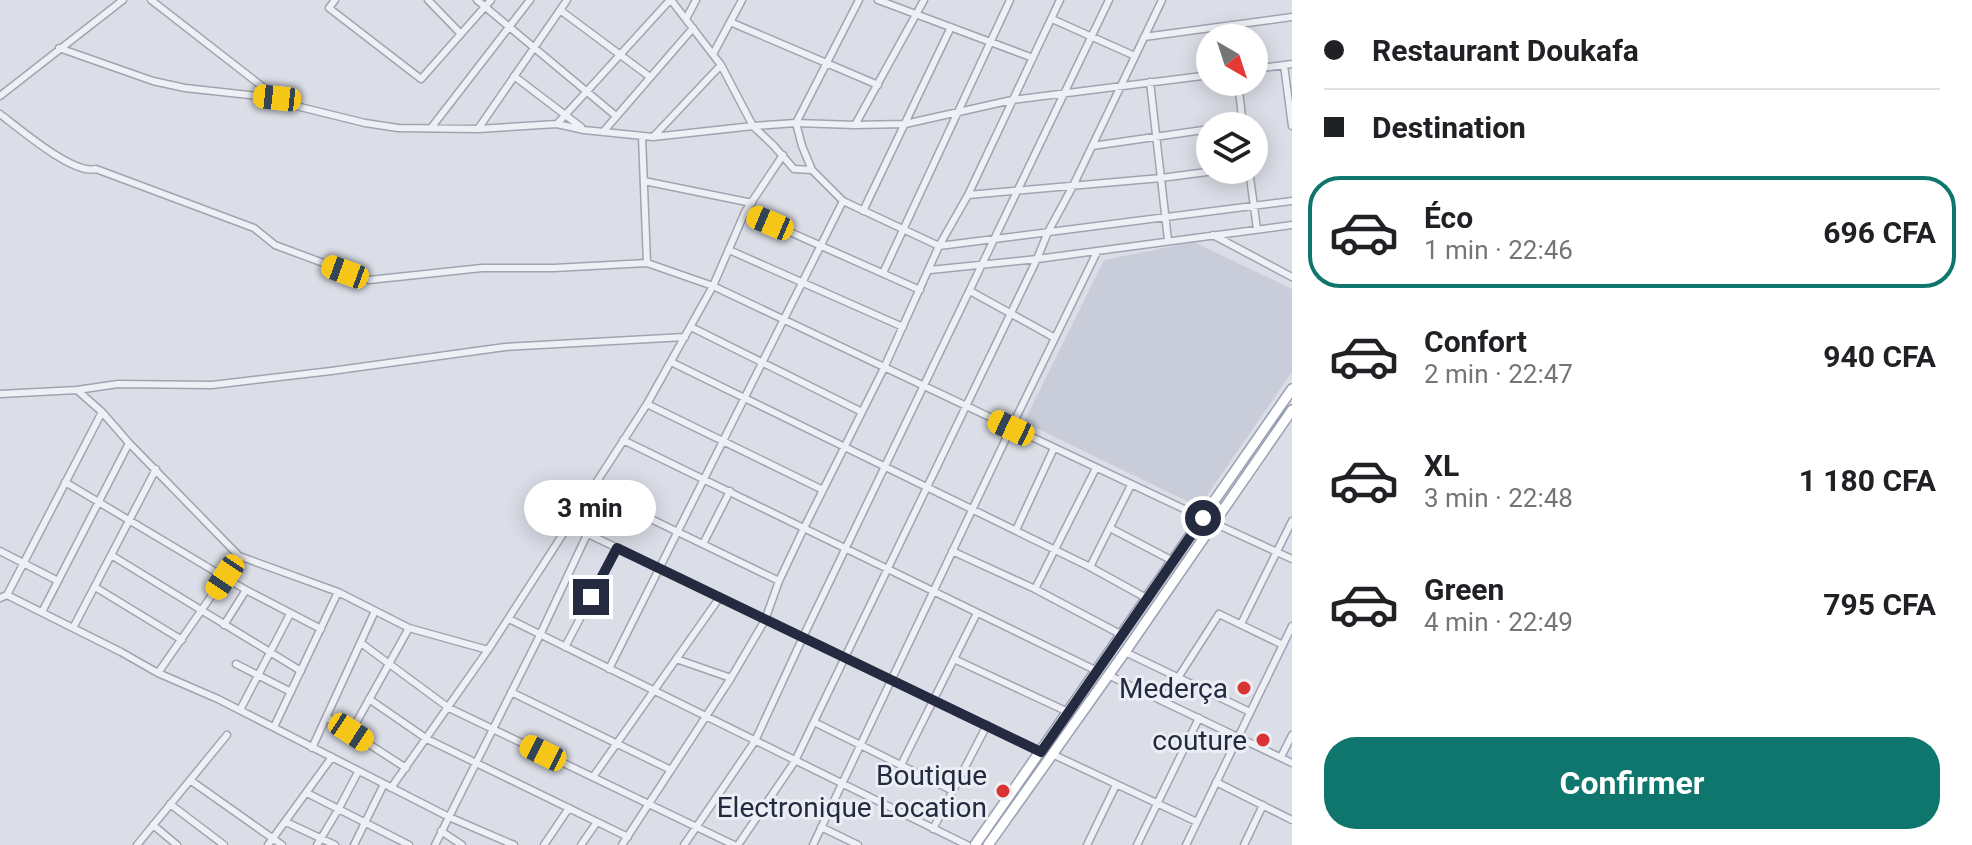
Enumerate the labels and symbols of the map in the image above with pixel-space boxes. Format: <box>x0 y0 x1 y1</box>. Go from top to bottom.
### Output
north arrow <box>1196 24 1268 96</box>
car <box>252 84 302 112</box>
car <box>743 203 797 243</box>
car <box>318 253 372 291</box>
car <box>984 407 1038 449</box>
callout: 3 min <box>525 481 657 537</box>
route start <box>1185 500 1221 536</box>
car <box>202 550 248 604</box>
route end <box>573 579 609 615</box>
place label: Mederça <box>1119 672 1228 705</box>
marker: Mederça <box>1235 679 1253 697</box>
car <box>324 709 378 755</box>
place label: couture <box>1152 724 1247 757</box>
marker: couture <box>1254 731 1272 749</box>
car <box>516 732 570 774</box>
place label: Boutique Electronique Location <box>717 759 987 824</box>
marker: Boutique Electronique Location <box>994 782 1012 800</box>

